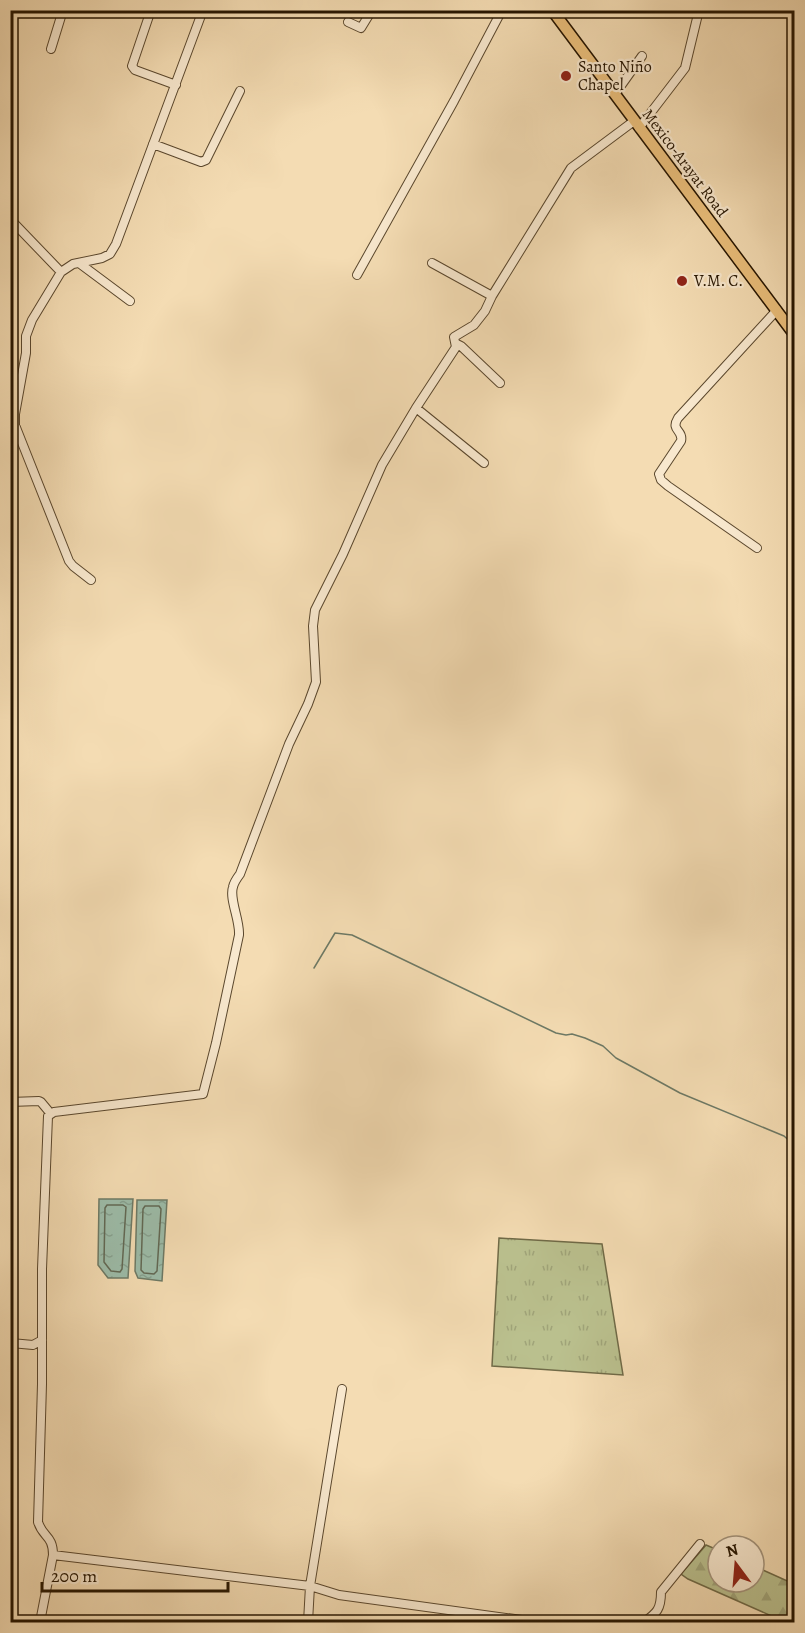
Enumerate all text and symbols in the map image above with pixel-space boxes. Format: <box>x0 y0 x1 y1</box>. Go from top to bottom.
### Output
place label: Santo Niño Chapel <box>578 56 652 96</box>
marker: Santo Niño Chapel <box>559 69 573 83</box>
street label: Mexico-Arayat Road <box>637 104 733 222</box>
place label: V.M. C. <box>693 270 743 292</box>
marker: V.M. C. <box>675 274 689 288</box>
north arrow <box>706 1534 766 1594</box>
text: N <box>724 1538 741 1563</box>
scale bar <box>42 1555 228 1593</box>
text: 200 m <box>51 1564 97 1588</box>

